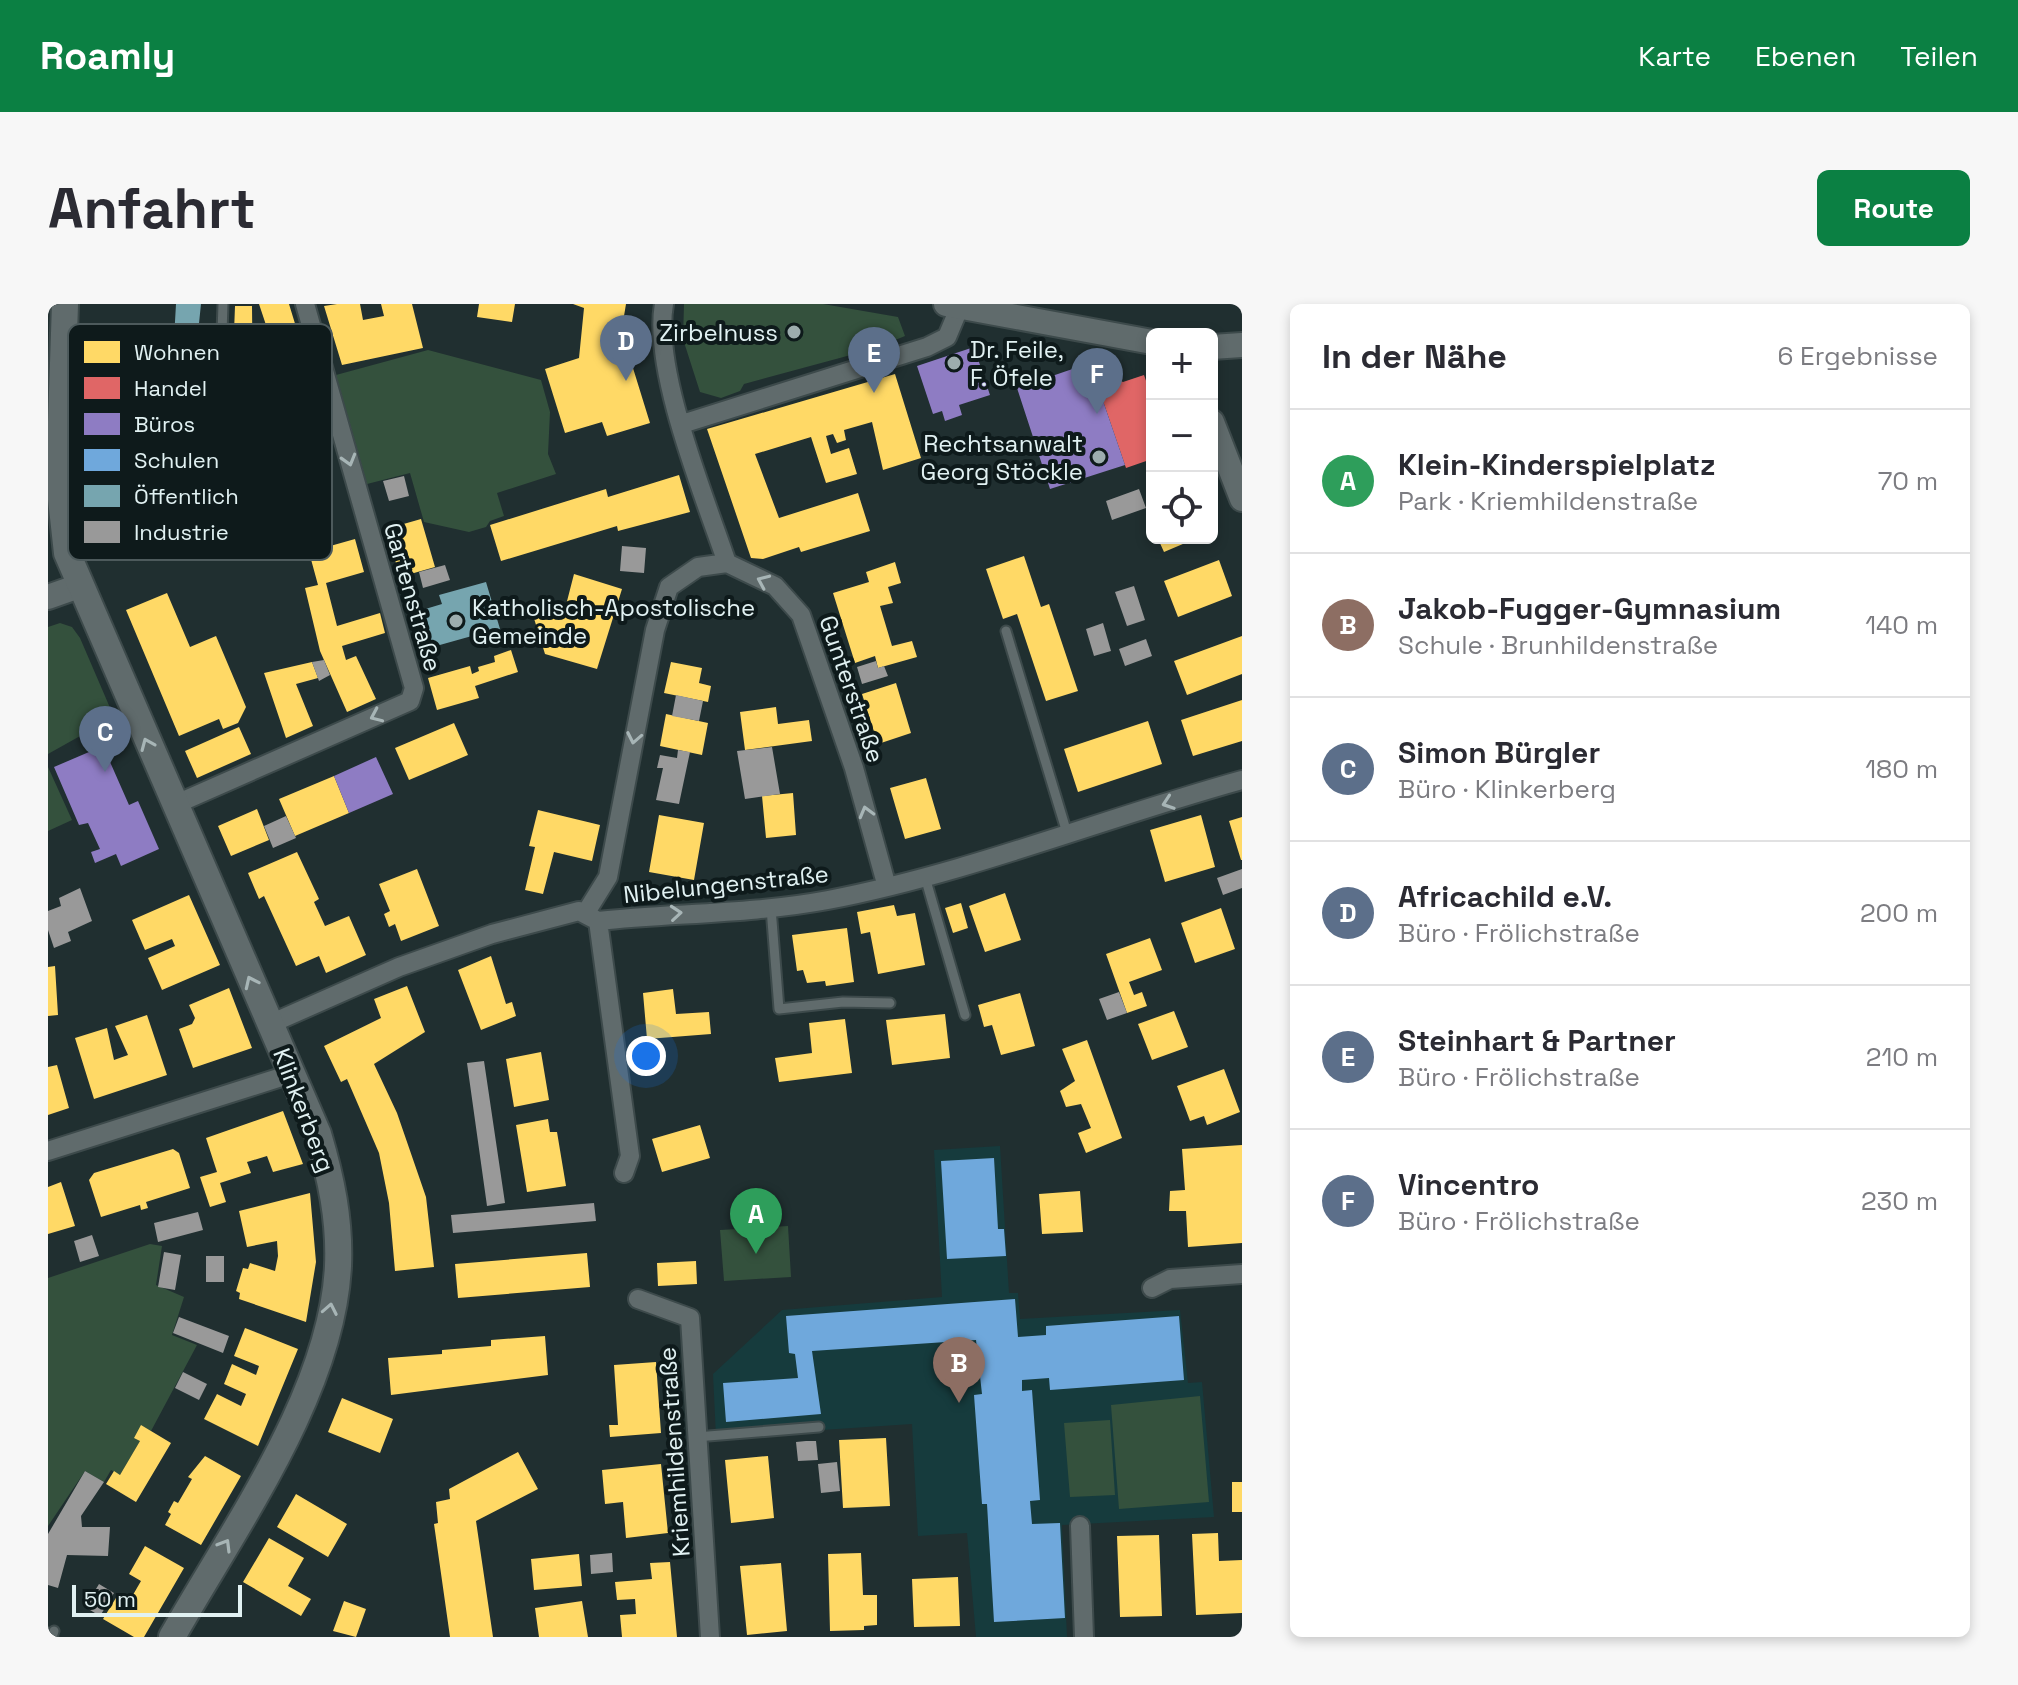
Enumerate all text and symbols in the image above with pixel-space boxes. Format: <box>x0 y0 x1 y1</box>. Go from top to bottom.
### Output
text: Roamly <box>40 32 175 80</box>
text: Karte <box>1638 38 1711 74</box>
text: Ebenen <box>1755 38 1856 74</box>
text: Teilen <box>1900 38 1978 74</box>
button: Route <box>1817 170 1970 246</box>
text: Anfahrt <box>48 173 256 244</box>
pin: D <box>600 315 652 381</box>
place label: Zirbelnuss <box>659 317 778 348</box>
marker: Zirbelnuss <box>785 323 803 341</box>
legend <box>68 324 332 560</box>
pin: E <box>848 327 900 393</box>
map controls <box>1146 328 1218 544</box>
button: + <box>1146 328 1218 400</box>
place label: Dr. Feile, F. Öfele <box>970 334 1064 393</box>
text: In der Nähe <box>1322 335 1507 378</box>
text: Wohnen <box>134 338 220 366</box>
text: 6 Ergebnisse <box>1778 339 1938 373</box>
pin: F <box>1071 348 1123 414</box>
marker: Dr. Feile, F. Öfele <box>945 354 963 372</box>
text: Handel <box>134 374 207 402</box>
button: − <box>1146 400 1218 472</box>
text: Büros <box>134 410 195 438</box>
place label: Rechtsanwalt Georg Stöckle <box>920 428 1083 487</box>
text: Klein-Kinderspielplatz <box>1398 445 1715 484</box>
text: Schulen <box>134 446 219 474</box>
marker: Rechtsanwalt Georg Stöckle <box>1090 448 1108 466</box>
one-way arrow <box>340 452 357 466</box>
text: A <box>1340 464 1356 498</box>
text: 70 m <box>1878 464 1938 498</box>
button: locate <box>1146 472 1218 544</box>
text: Öffentlich <box>134 482 239 510</box>
text: Park · Kriemhildenstraße <box>1398 484 1698 518</box>
text: Industrie <box>134 518 229 546</box>
street label: Gartenstraße <box>377 519 449 675</box>
one-way arrow <box>757 575 771 591</box>
text: Jakob-Fugger-Gymnasium <box>1398 589 1781 628</box>
place label: Katholisch-Apostolische Gemeinde <box>472 592 755 651</box>
text: B <box>1339 608 1357 642</box>
text: 140 m <box>1865 608 1938 642</box>
street label: Gunterstraße <box>812 611 892 767</box>
marker: Katholisch-Apostolische Gemeinde <box>447 612 465 630</box>
text: Schule · Brunhildenstraße <box>1398 628 1718 662</box>
pin: C <box>79 706 131 772</box>
one-way arrow <box>370 707 384 723</box>
one-way arrow <box>626 731 643 745</box>
text: Simon Bürgler <box>1398 733 1600 772</box>
one-way arrow <box>140 738 156 752</box>
text: C <box>1340 752 1356 786</box>
text: 180 m <box>1865 752 1938 786</box>
text: Büro · Klinkerberg <box>1398 772 1616 806</box>
one-way arrow <box>1161 793 1175 809</box>
one-way arrow <box>859 806 876 820</box>
street label: Nibelungenstraße <box>622 858 830 910</box>
text: Africachild e.V. <box>1398 877 1612 916</box>
text: D <box>1339 896 1357 930</box>
text: 200 m <box>1860 896 1938 930</box>
one-way arrow <box>670 905 683 922</box>
text: Büro · Frölichstraße <box>1398 916 1640 950</box>
one-way arrow <box>244 976 260 991</box>
text: Steinhart & Partner <box>1398 1021 1676 1060</box>
your location <box>626 1036 666 1076</box>
text: E <box>1341 1040 1355 1074</box>
text: 210 m <box>1866 1040 1938 1074</box>
street label: Klinkerberg <box>266 1044 342 1176</box>
text: Büro · Frölichstraße <box>1398 1060 1640 1094</box>
text: Vincentro <box>1398 1165 1539 1204</box>
text: F <box>1341 1184 1355 1218</box>
text: 230 m <box>1861 1184 1938 1218</box>
pin: A <box>730 1188 782 1254</box>
text: Büro · Frölichstraße <box>1398 1204 1640 1238</box>
one-way arrow <box>321 1302 338 1316</box>
pin: B <box>933 1337 985 1403</box>
street label: Kriemhildenstraße <box>651 1346 697 1558</box>
one-way arrow <box>215 1539 231 1554</box>
scale bar <box>72 1581 242 1617</box>
text: 50 m <box>84 1585 136 1613</box>

